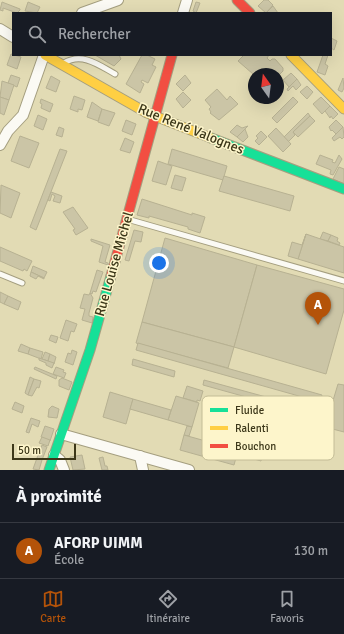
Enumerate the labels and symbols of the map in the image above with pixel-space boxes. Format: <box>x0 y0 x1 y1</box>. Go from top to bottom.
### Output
north arrow <box>248 68 284 104</box>
street label: Rue René Valognes <box>136 100 246 158</box>
street label: Rue Louise Michel <box>91 210 137 318</box>
your location <box>149 253 169 273</box>
pin: A <box>305 292 331 325</box>
legend <box>202 396 334 460</box>
text: Fluide <box>235 404 264 417</box>
text: Ralenti <box>235 422 269 435</box>
text: Bouchon <box>235 440 276 453</box>
scale bar <box>12 442 76 461</box>

